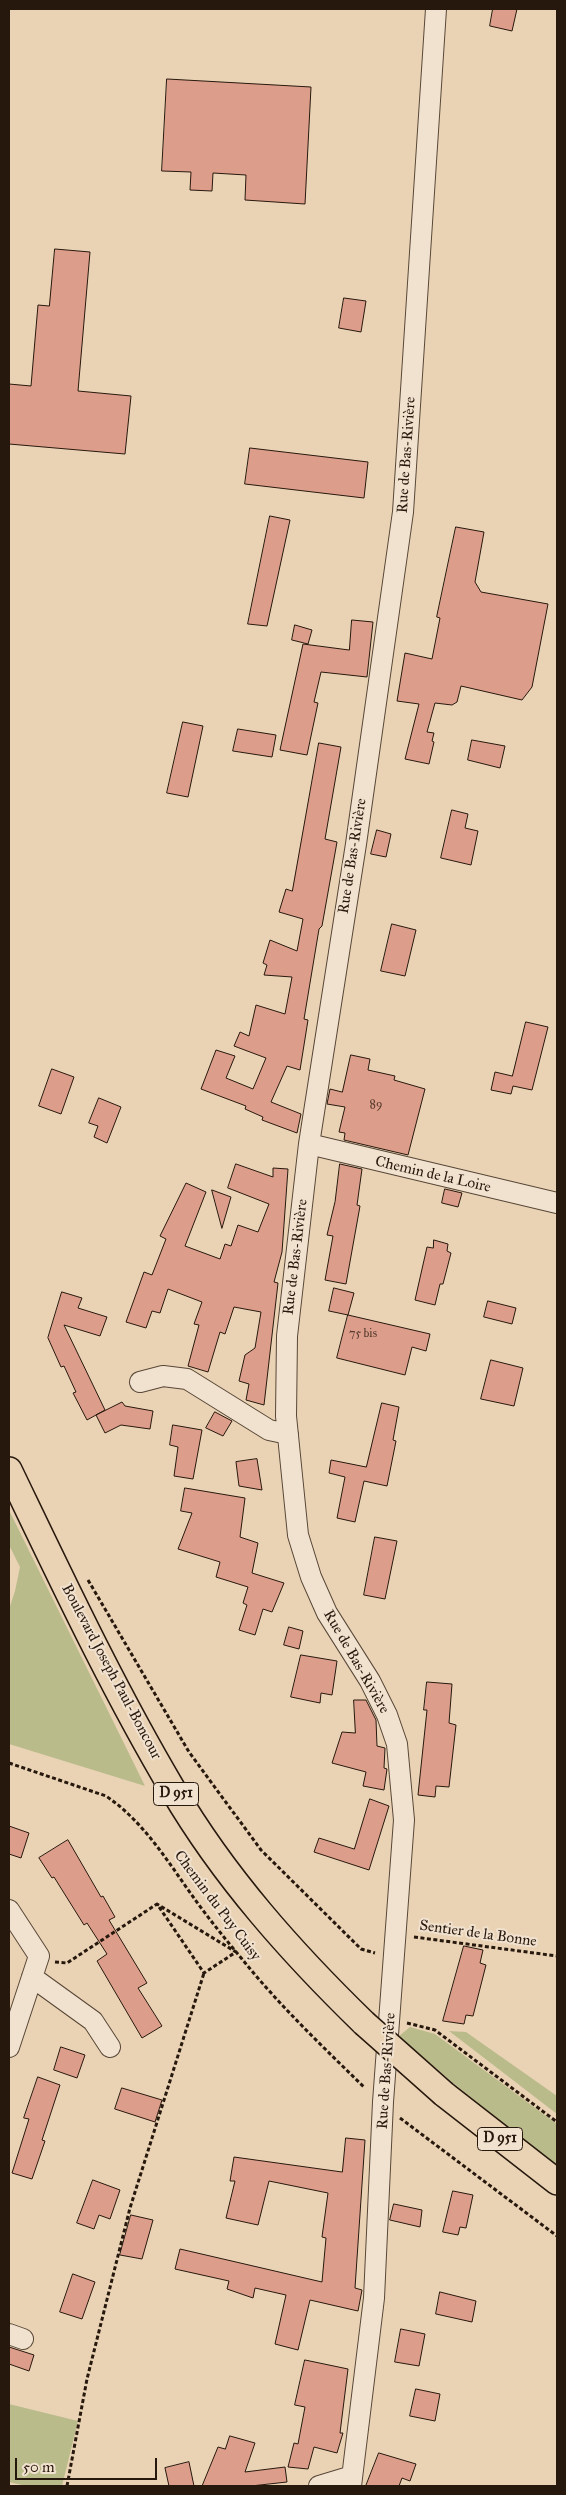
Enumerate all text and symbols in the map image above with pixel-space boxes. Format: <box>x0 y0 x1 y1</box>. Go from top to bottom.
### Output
street label: Rue de Bas-Rivière <box>394 396 420 514</box>
street label: Rue de Bas-Rivière <box>335 797 371 915</box>
house number: 89 <box>370 1098 382 1112</box>
street label: Chemin de la Loire <box>373 1153 493 1197</box>
street label: Rue de Bas-Rivière <box>280 1198 312 1316</box>
house number: 75 bis <box>349 1327 377 1341</box>
street label: Boulevard Joseph Paul-Boncour <box>57 1581 165 1763</box>
street label: Rue de Bas-Rivière <box>319 1607 393 1717</box>
road number: D 951 <box>154 1782 198 1806</box>
street label: Chemin du Puy Cuisy <box>170 1847 264 1965</box>
street label: Sentier de la Bonne <box>418 1917 538 1951</box>
street label: Rue de Bas-Rivière <box>374 2012 400 2130</box>
road number: D 951 <box>478 2128 522 2150</box>
scale bar <box>18 2448 160 2480</box>
text: 50 m <box>23 2458 55 2476</box>

